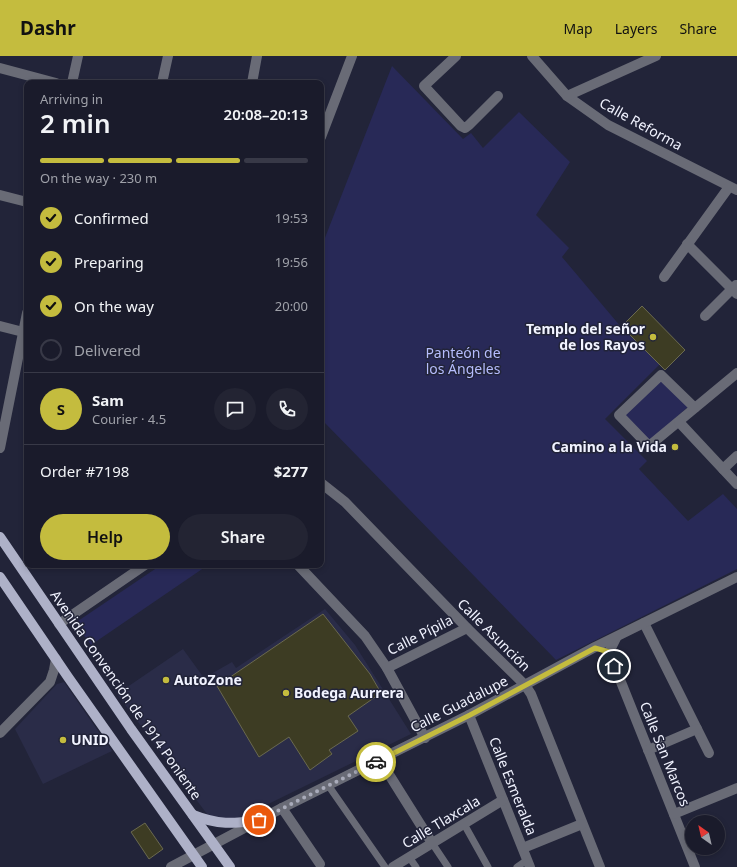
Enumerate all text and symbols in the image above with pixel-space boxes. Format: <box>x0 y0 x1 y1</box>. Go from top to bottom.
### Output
text: Dashr <box>20 15 76 41</box>
text: Map <box>564 19 593 38</box>
text: Layers <box>615 19 657 38</box>
text: Share <box>679 19 717 38</box>
text: Arriving in <box>40 90 103 108</box>
street label: Calle Reforma <box>596 93 686 154</box>
text: 20:08–20:13 <box>224 104 308 124</box>
text: 2 min <box>40 105 111 141</box>
text: On the way · 230 m <box>40 169 157 187</box>
icon: check <box>40 207 62 229</box>
text: Confirmed <box>74 208 149 228</box>
text: 19:53 <box>275 209 308 227</box>
icon: check <box>40 251 62 273</box>
text: Preparing <box>74 252 144 272</box>
text: 19:56 <box>275 253 308 271</box>
icon: check <box>40 295 62 317</box>
text: On the way <box>74 296 154 316</box>
text: 20:00 <box>275 297 308 315</box>
place label: Templo del señor de los Rayos <box>526 319 646 354</box>
marker: Templo del señor de los Rayos <box>648 332 658 342</box>
text: Delivered <box>74 340 141 360</box>
park label: Panteón de los Ángeles <box>425 343 501 378</box>
button: chat <box>214 388 256 430</box>
button: phone <box>266 388 308 430</box>
text: Sam <box>92 390 124 410</box>
text: S <box>57 399 65 419</box>
text: Courier · 4.5 <box>92 410 166 428</box>
place label: Camino a la Vida <box>552 437 667 456</box>
marker: Camino a la Vida <box>670 442 680 452</box>
text: Order #7198 <box>40 461 129 481</box>
text: $277 <box>274 461 308 481</box>
button: Help <box>40 514 170 560</box>
button: Share <box>178 514 308 560</box>
street label: Avenida Convención de 1914 Poniente <box>46 586 206 803</box>
street label: Calle Asunción <box>454 594 535 675</box>
street label: Calle Pípila <box>384 610 456 659</box>
pin <box>597 649 631 683</box>
icon: home <box>603 655 625 677</box>
place label: AutoZone <box>174 670 242 689</box>
street label: Calle Guadalupe <box>407 671 511 736</box>
marker: AutoZone <box>161 675 171 685</box>
place label: Bodega Aurrera <box>294 683 404 702</box>
marker: Bodega Aurrera <box>281 688 291 698</box>
street label: Calle San Marcos <box>636 699 695 809</box>
place label: UNID <box>71 730 109 749</box>
street label: Calle Esmeralda <box>485 734 542 838</box>
marker: UNID <box>58 735 68 745</box>
courier <box>356 742 396 782</box>
icon: car <box>365 751 387 773</box>
street label: Calle Tlaxcala <box>398 791 483 852</box>
pin <box>242 803 276 837</box>
icon: bag <box>248 809 270 831</box>
north arrow <box>685 815 725 855</box>
map controls <box>685 815 725 855</box>

